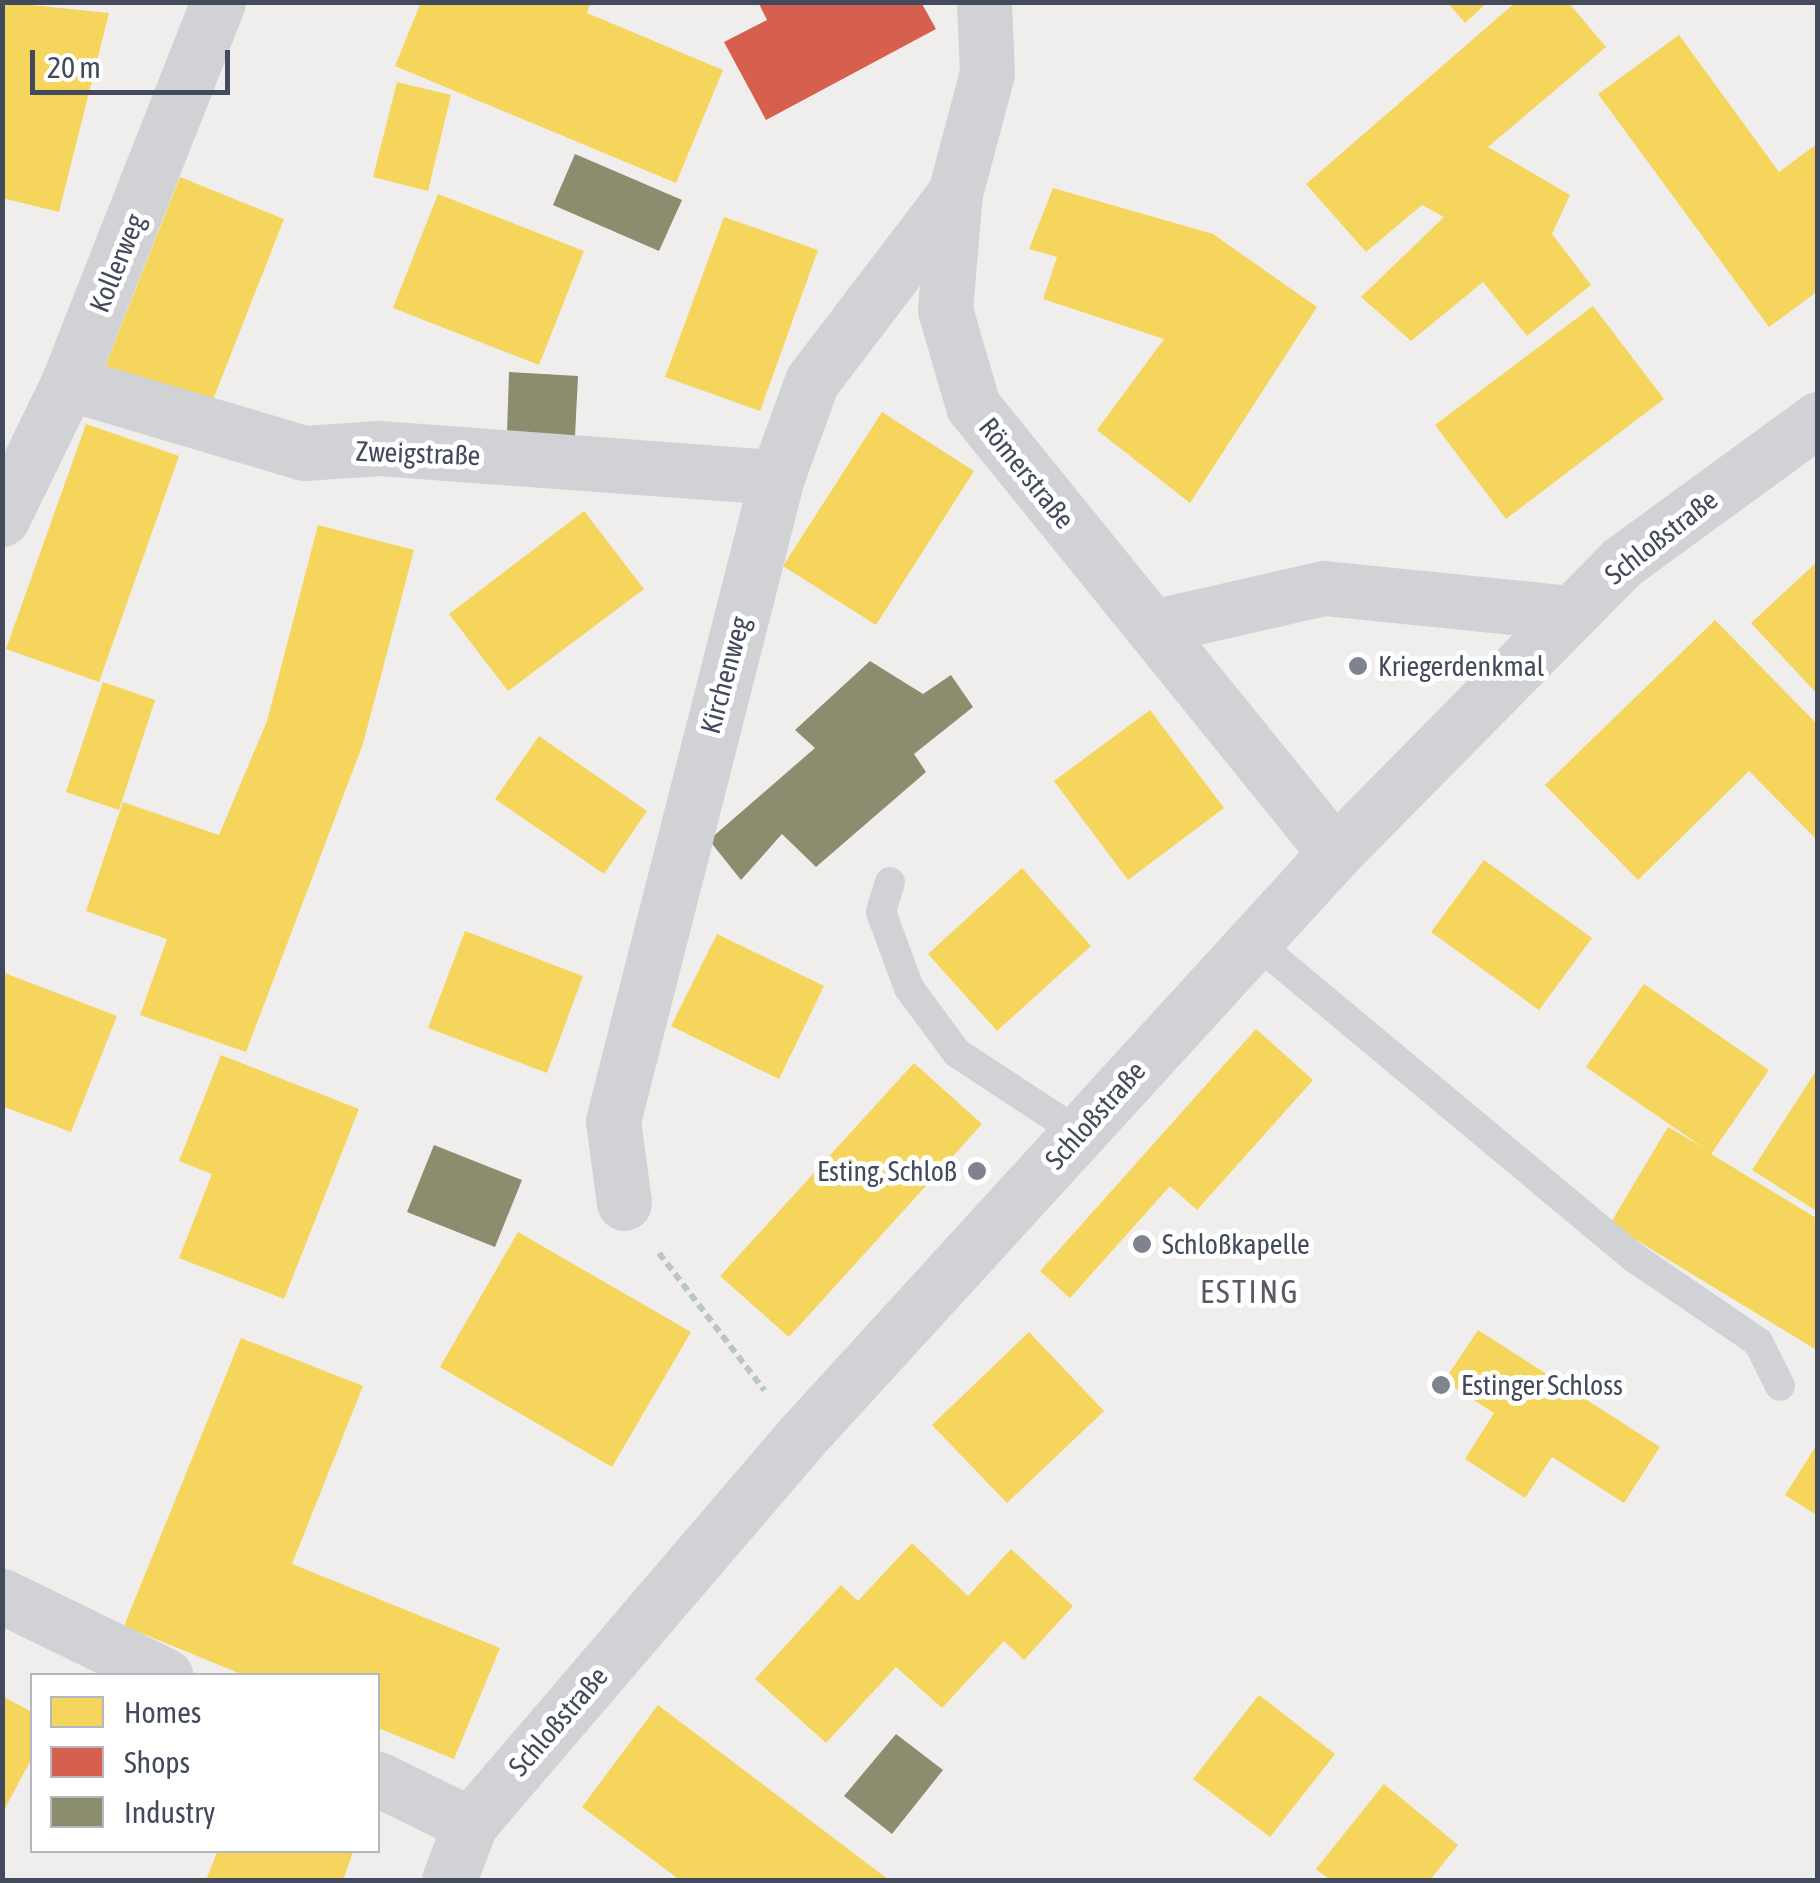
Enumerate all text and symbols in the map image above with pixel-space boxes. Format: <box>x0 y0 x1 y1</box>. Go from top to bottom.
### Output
scale bar <box>35 30 235 92</box>
text: 20 m <box>47 50 101 84</box>
street label: Kollerweg <box>82 209 152 317</box>
street label: Römerstraße <box>972 411 1082 535</box>
street label: Zweigstraße <box>355 434 481 472</box>
street label: Schloßstraße <box>1598 483 1724 591</box>
street label: Kirchenweg <box>693 613 757 737</box>
place label: Kriegerdenkmal <box>1378 649 1544 683</box>
marker: Kriegerdenkmal <box>1347 655 1369 677</box>
street label: Schloßstraße <box>1038 1054 1152 1176</box>
place label: Esting, Schloß <box>817 1154 957 1188</box>
marker: Esting, Schloß <box>966 1160 988 1182</box>
place label: Schloßkapelle <box>1162 1227 1310 1261</box>
marker: Schloßkapelle <box>1131 1233 1153 1255</box>
district label: ESTING <box>1200 1273 1300 1311</box>
place label: Estinger Schloss <box>1461 1368 1623 1402</box>
marker: Estinger Schloss <box>1430 1374 1452 1396</box>
street label: Schloßstraße <box>501 1660 615 1782</box>
legend <box>30 1673 380 1853</box>
text: Homes <box>124 1695 201 1729</box>
text: Shops <box>124 1745 190 1779</box>
text: Industry <box>124 1795 215 1829</box>

